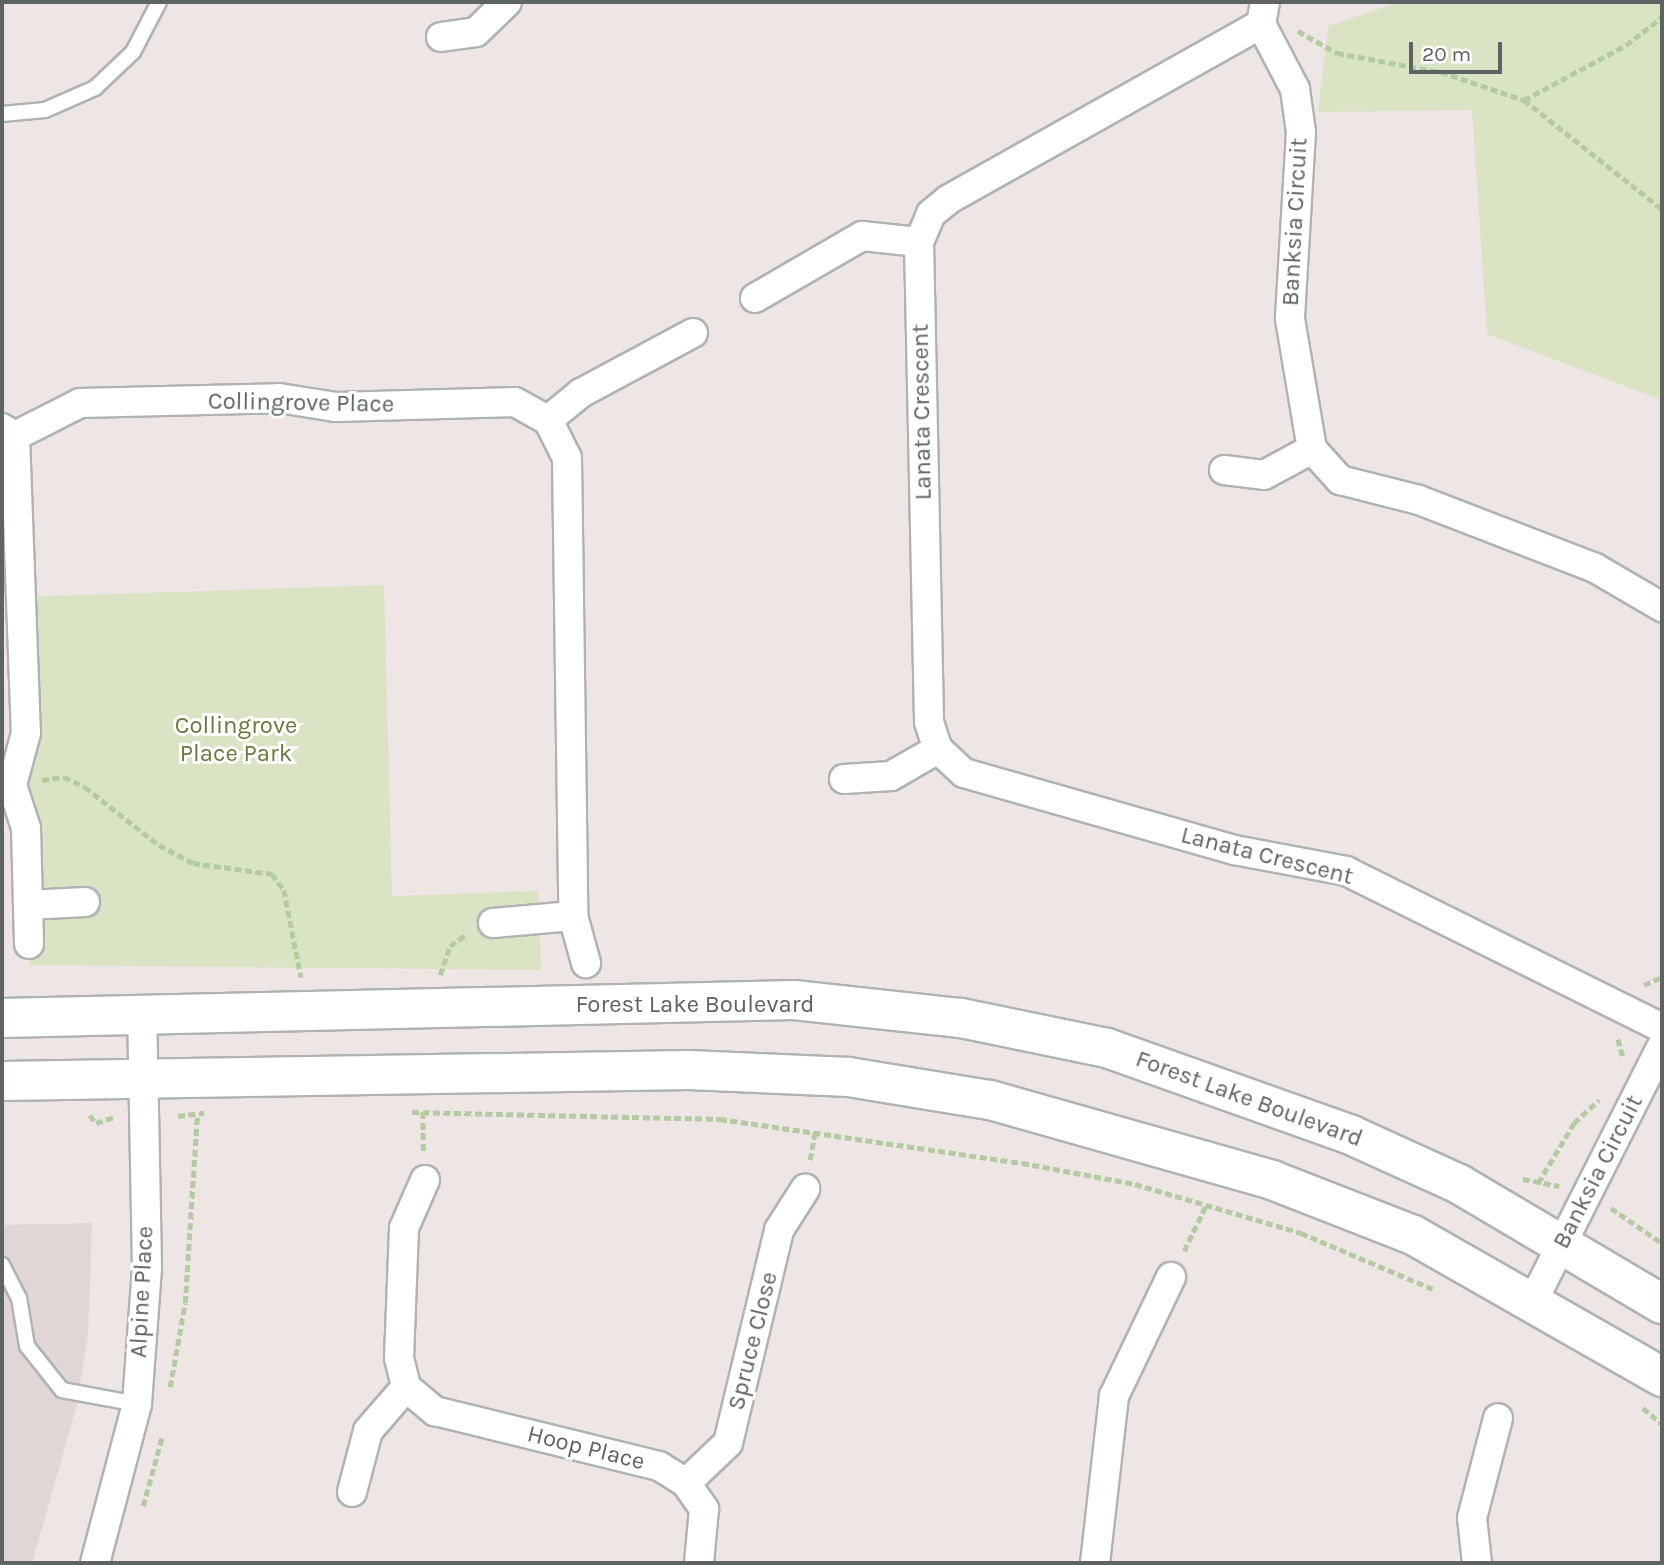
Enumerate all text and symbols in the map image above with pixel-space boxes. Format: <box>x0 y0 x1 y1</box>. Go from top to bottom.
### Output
scale bar <box>1412 28 1505 72</box>
text: 20 m <box>1422 42 1471 66</box>
street label: Banksia Circuit <box>1276 137 1314 307</box>
street label: Lanata Crescent <box>906 323 938 501</box>
street label: Collingrove Place <box>208 387 394 419</box>
park label: Collingrove Place Park <box>175 712 297 768</box>
street label: Lanata Crescent <box>1178 821 1356 891</box>
street label: Forest Lake Boulevard <box>575 991 815 1019</box>
street label: Forest Lake Boulevard <box>1132 1045 1366 1153</box>
street label: Banksia Circuit <box>1547 1090 1649 1254</box>
street label: Alpine Place <box>124 1225 160 1359</box>
street label: Spruce Close <box>722 1269 784 1413</box>
street label: Hoop Place <box>524 1420 648 1476</box>

